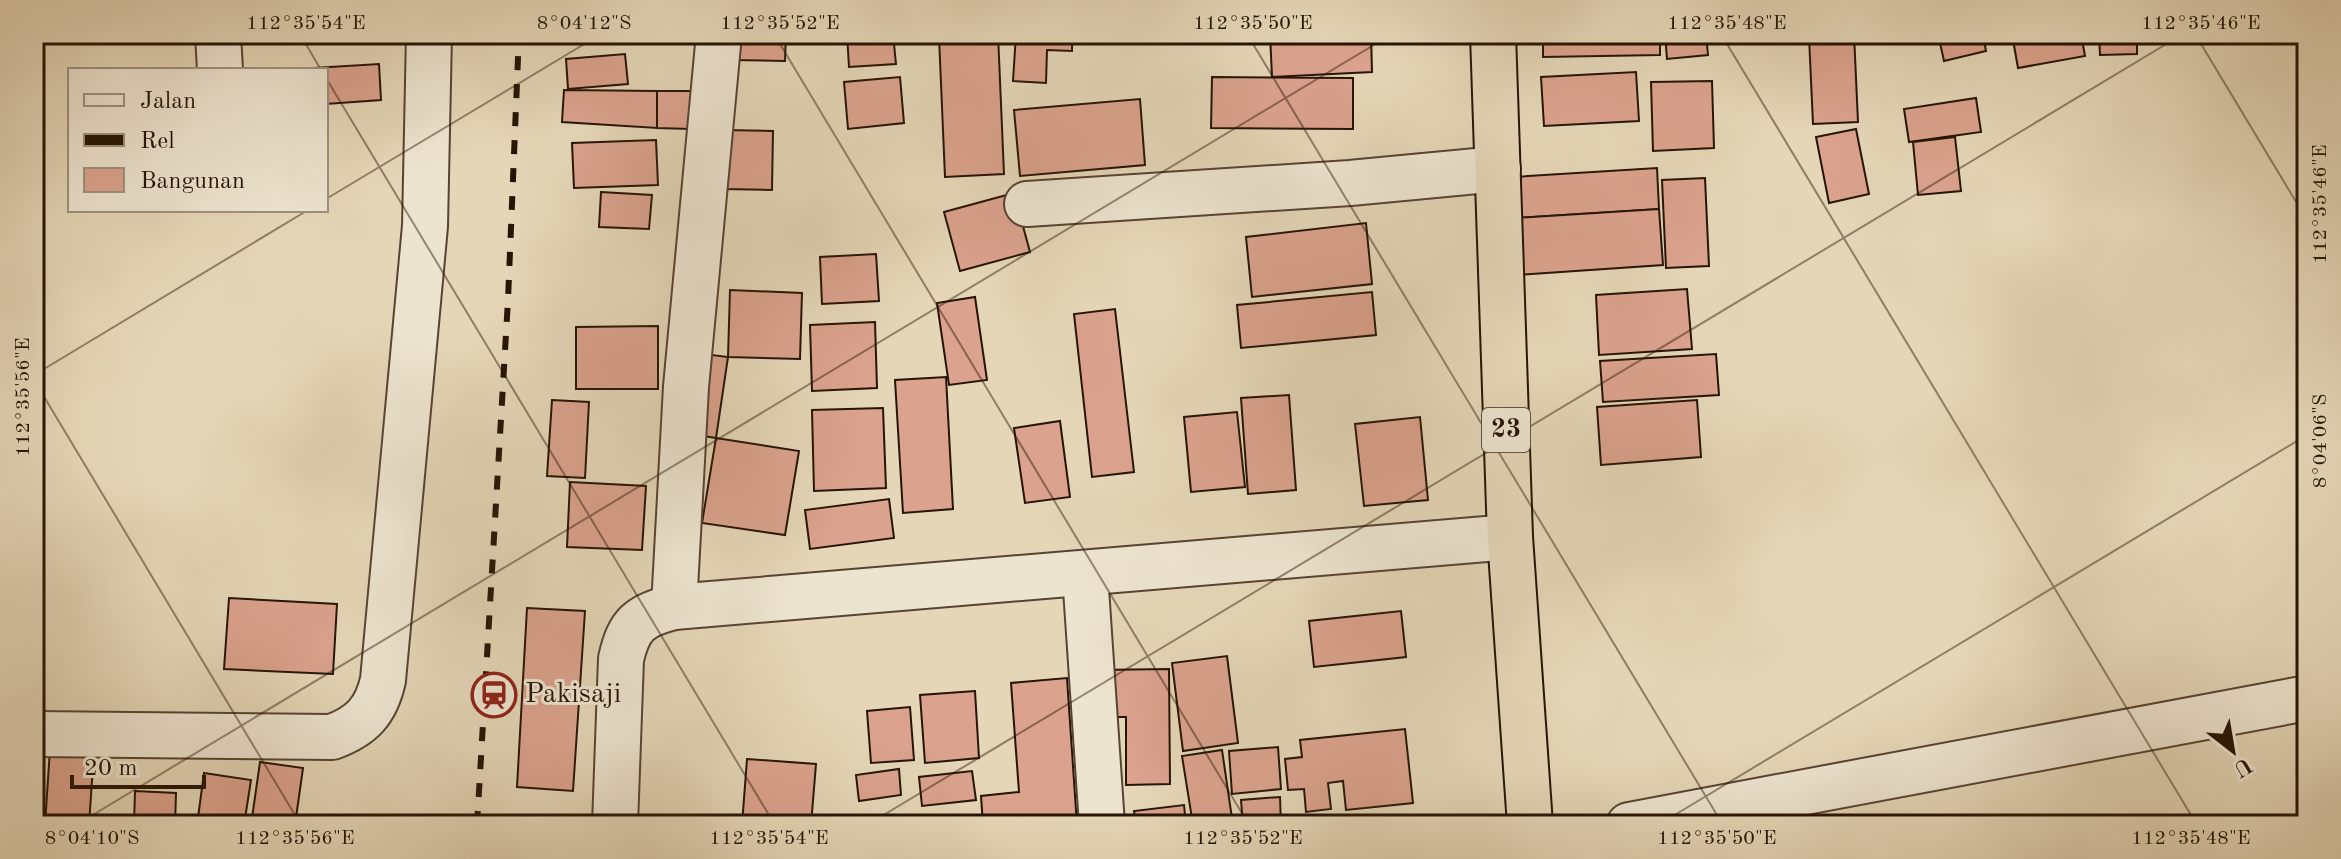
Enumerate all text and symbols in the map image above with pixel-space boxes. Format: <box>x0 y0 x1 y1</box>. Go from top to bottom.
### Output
text: 112°35'54"E <box>246 14 366 34</box>
text: 8°04'12"S <box>537 14 631 34</box>
text: 112°35'52"E <box>720 14 840 34</box>
text: 112°35'50"E <box>1193 14 1313 34</box>
text: 112°35'48"E <box>1667 14 1787 34</box>
text: 112°35'46"E <box>2141 14 2261 34</box>
legend <box>68 68 328 212</box>
text: Jalan <box>140 90 196 114</box>
text: Rel <box>140 130 175 154</box>
text: 112°35'46"E <box>2311 144 2331 264</box>
text: Bangunan <box>140 170 245 194</box>
text: 112°35'56"E <box>14 337 34 457</box>
text: 8°04'06"S <box>2311 394 2331 488</box>
road number: 23 <box>1482 408 1530 452</box>
station icon: Pakisaji <box>470 671 518 719</box>
place label: Pakisaji <box>525 681 621 709</box>
north arrow <box>2193 711 2273 791</box>
scale bar <box>72 739 204 789</box>
text: U <box>2229 753 2255 780</box>
text: 20 m <box>84 757 138 781</box>
text: 8°04'10"S <box>45 829 139 849</box>
text: 112°35'56"E <box>235 829 355 849</box>
text: 112°35'54"E <box>709 829 829 849</box>
text: 112°35'52"E <box>1183 829 1303 849</box>
text: 112°35'50"E <box>1657 829 1777 849</box>
text: 112°35'48"E <box>2131 829 2251 849</box>

